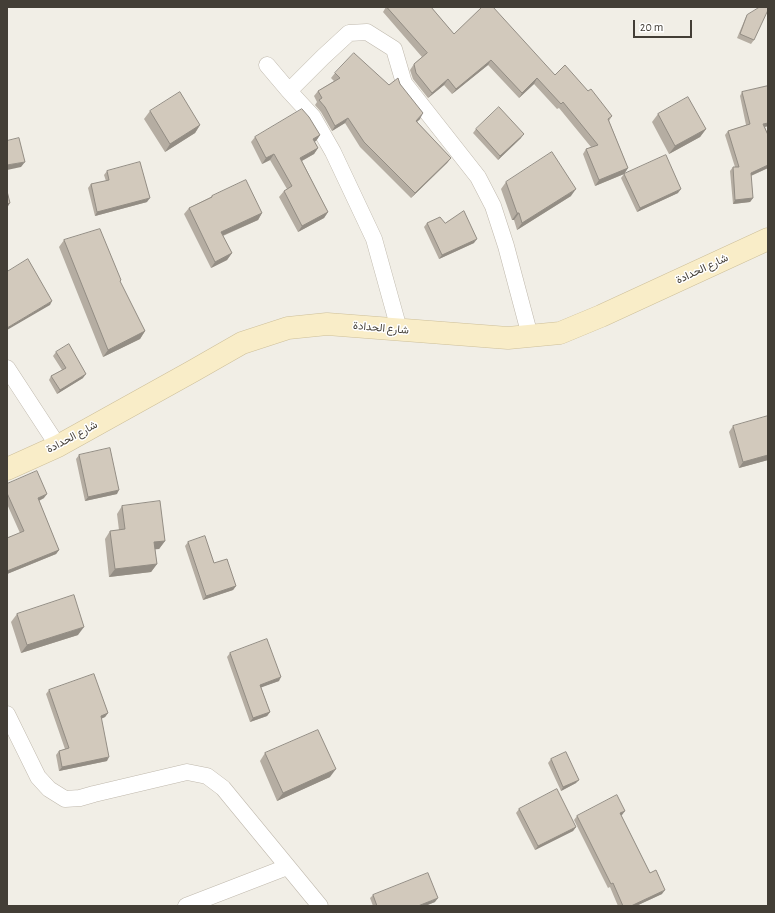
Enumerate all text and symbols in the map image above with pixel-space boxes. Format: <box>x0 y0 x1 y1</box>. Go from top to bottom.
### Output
scale bar <box>635 12 694 38</box>
text: 20 m <box>640 21 663 33</box>
street label: شارع الحدادة <box>674 251 730 287</box>
street label: شارع الحدادة <box>353 319 409 337</box>
street label: شارع الحدادة <box>44 418 100 456</box>

